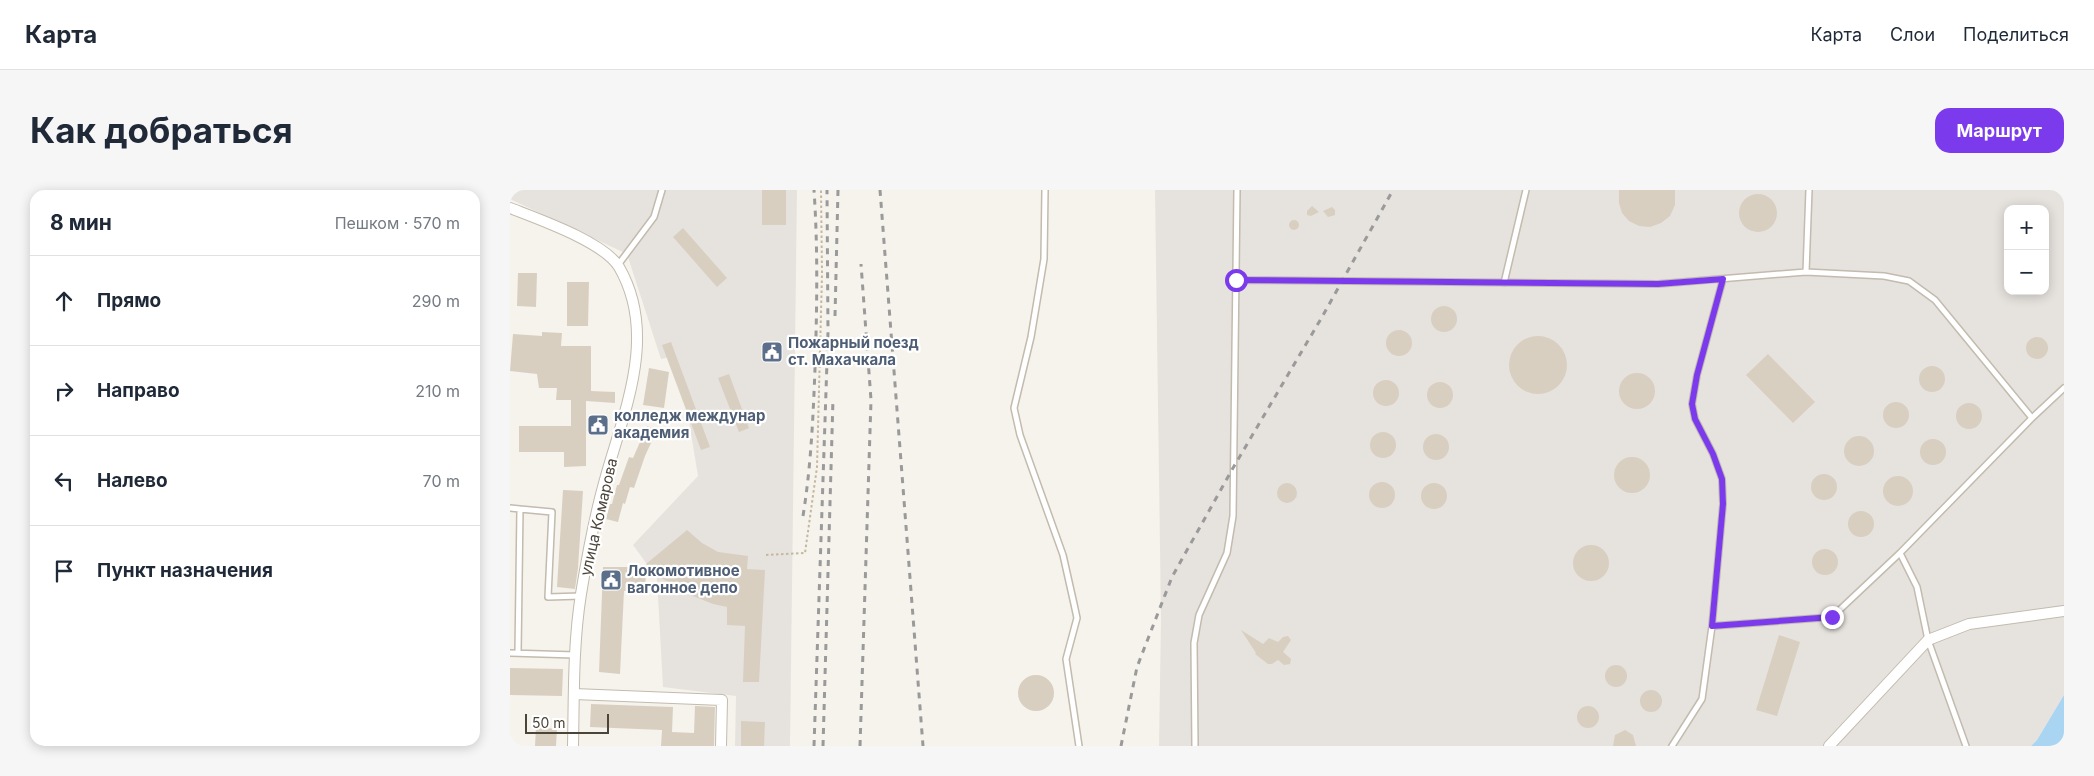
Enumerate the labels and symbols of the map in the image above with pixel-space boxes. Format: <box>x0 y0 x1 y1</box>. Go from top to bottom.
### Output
route start <box>1225 269 1248 292</box>
place label: Пожарный поезд ст. Махачкала <box>788 333 919 369</box>
public building icon: Пожарный поезд ст. Махачкала <box>760 340 784 364</box>
place label: колледж междунар академия <box>614 406 766 442</box>
public building icon: колледж междунар академия <box>586 413 610 437</box>
street label: улица Комарова <box>576 456 621 578</box>
place label: Локомотивное вагонное депо <box>627 561 740 597</box>
public building icon: Локомотивное вагонное депо <box>599 568 623 592</box>
route end <box>1821 606 1844 629</box>
scale bar <box>525 711 609 734</box>

